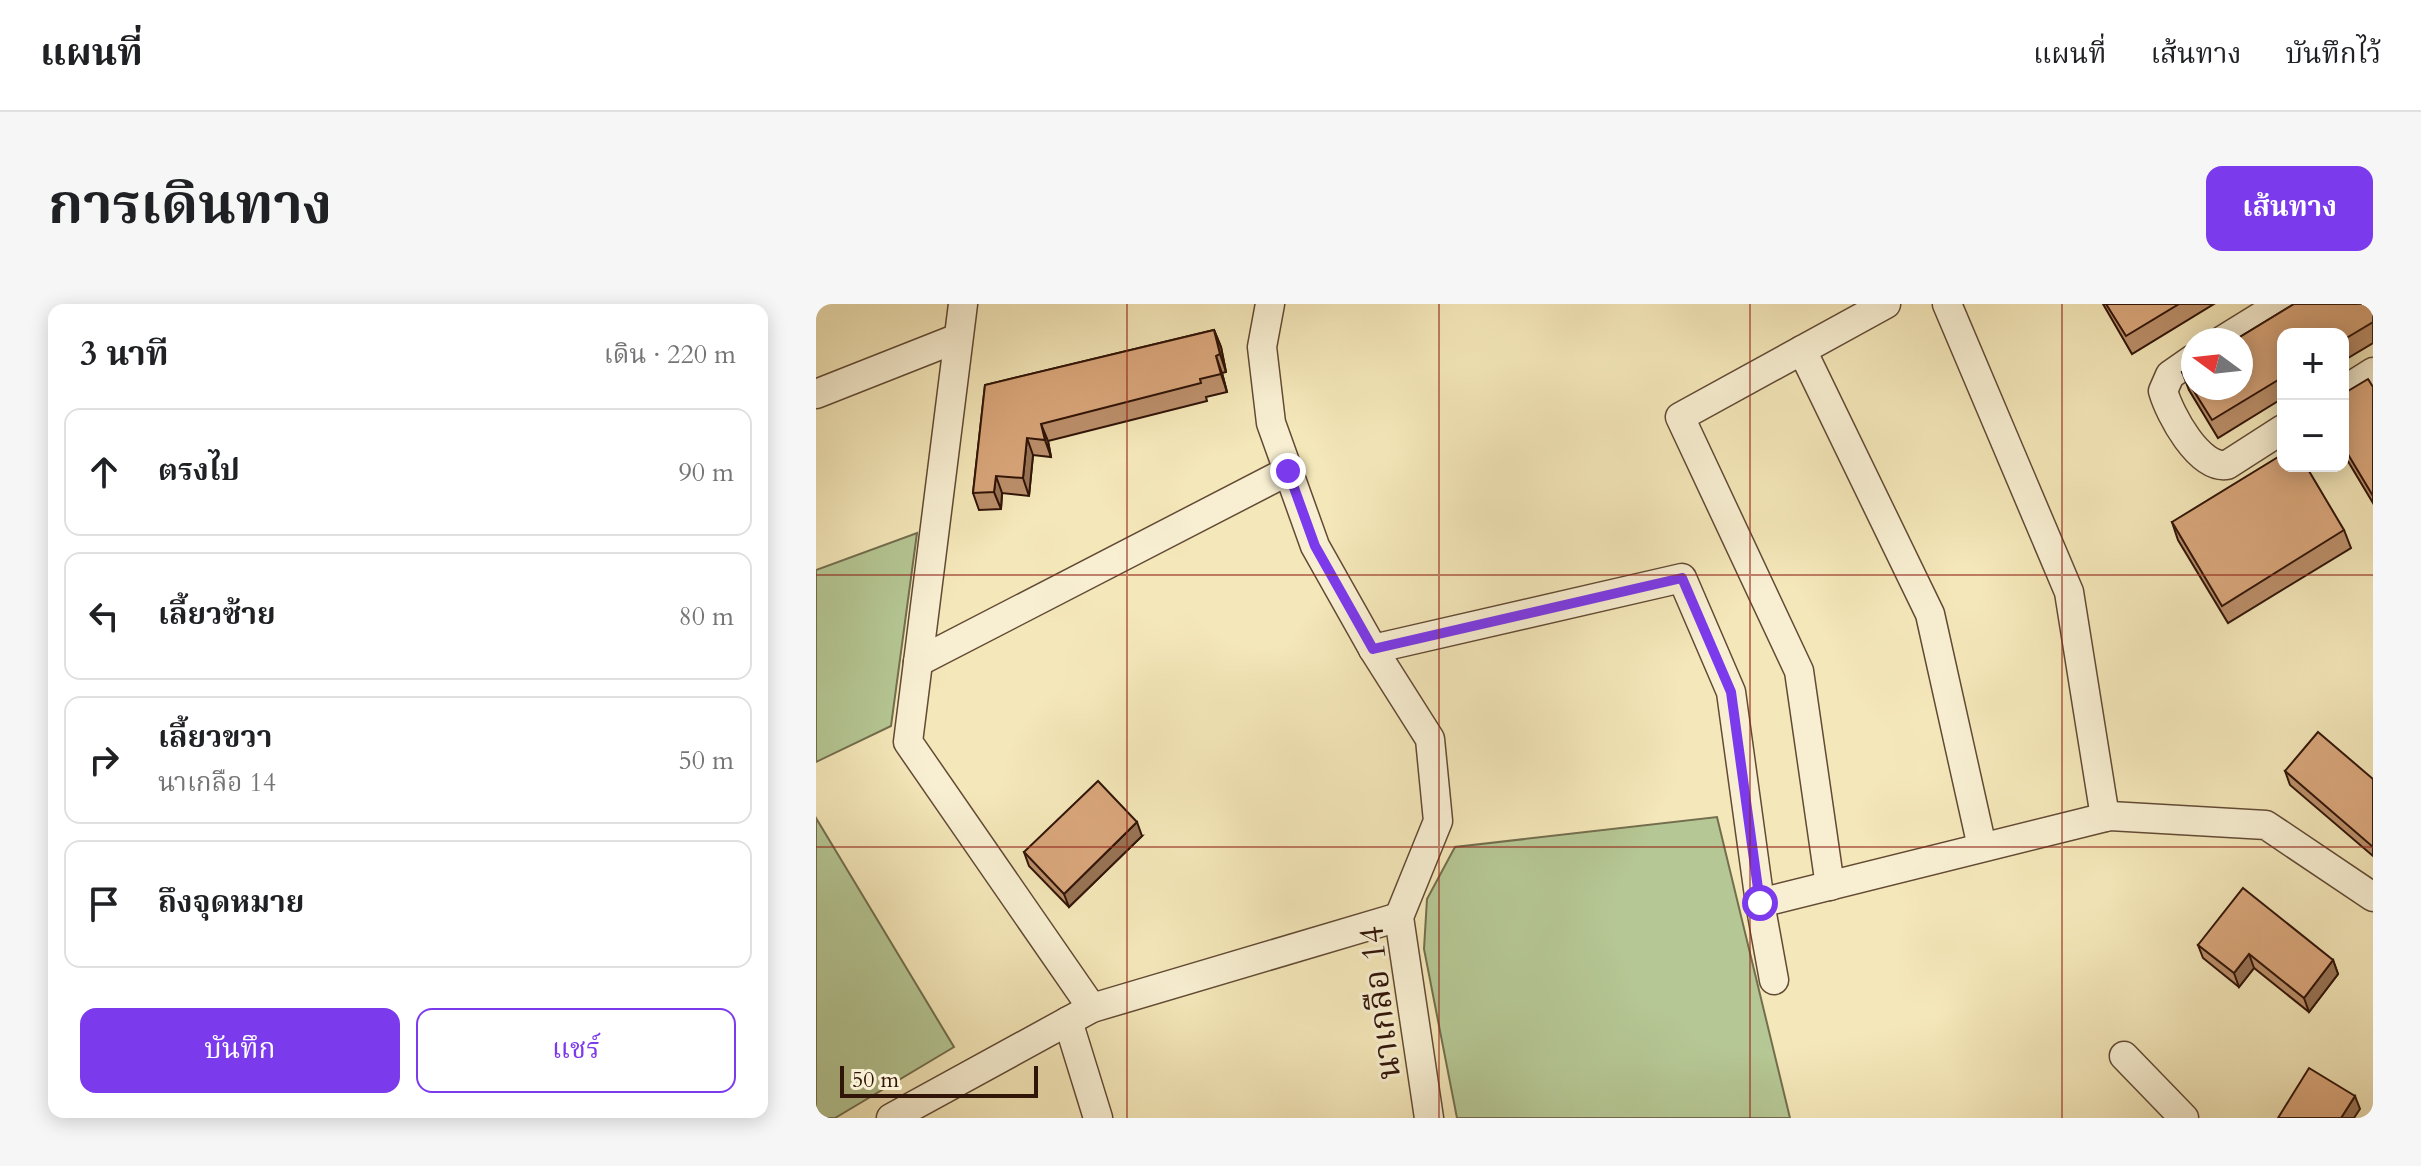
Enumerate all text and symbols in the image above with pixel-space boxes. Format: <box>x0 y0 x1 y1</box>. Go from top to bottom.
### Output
text: แผนที่ <box>40 27 143 79</box>
text: แผนที่ <box>2033 35 2106 73</box>
text: เส้นทาง <box>2150 35 2242 73</box>
text: บันทึกไว้ <box>2286 35 2381 73</box>
button: เส้นทาง <box>2206 166 2373 251</box>
text: การเดินทาง <box>48 168 332 243</box>
north arrow <box>2181 328 2253 400</box>
map controls <box>2277 328 2349 472</box>
button: + <box>2277 328 2349 400</box>
text: 3 นาที <box>80 331 169 377</box>
text: เดิน · 220 m <box>604 337 736 372</box>
button: − <box>2277 400 2349 472</box>
icon: ahead <box>82 450 126 494</box>
text: ตรงไป <box>158 450 240 491</box>
route end <box>1270 453 1306 489</box>
text: 90 m <box>678 455 734 490</box>
icon: left <box>82 594 126 638</box>
text: เลี้ยวซ้าย <box>158 594 276 635</box>
text: 80 m <box>678 599 734 634</box>
text: เลี้ยวขวา <box>158 717 272 758</box>
icon: right <box>82 738 126 782</box>
text: 50 m <box>678 743 734 778</box>
text: นาเกลือ 14 <box>158 765 276 800</box>
icon: arrive <box>82 882 126 926</box>
text: ถึงจุดหมาย <box>158 882 304 923</box>
route start <box>1742 885 1778 921</box>
street label: นาเกลือ 14 <box>1348 924 1412 1082</box>
button: บันทึก <box>80 1008 400 1093</box>
button: แชร์ <box>416 1008 736 1093</box>
scale bar <box>840 1062 1038 1098</box>
text: 50 m <box>852 1065 899 1095</box>

